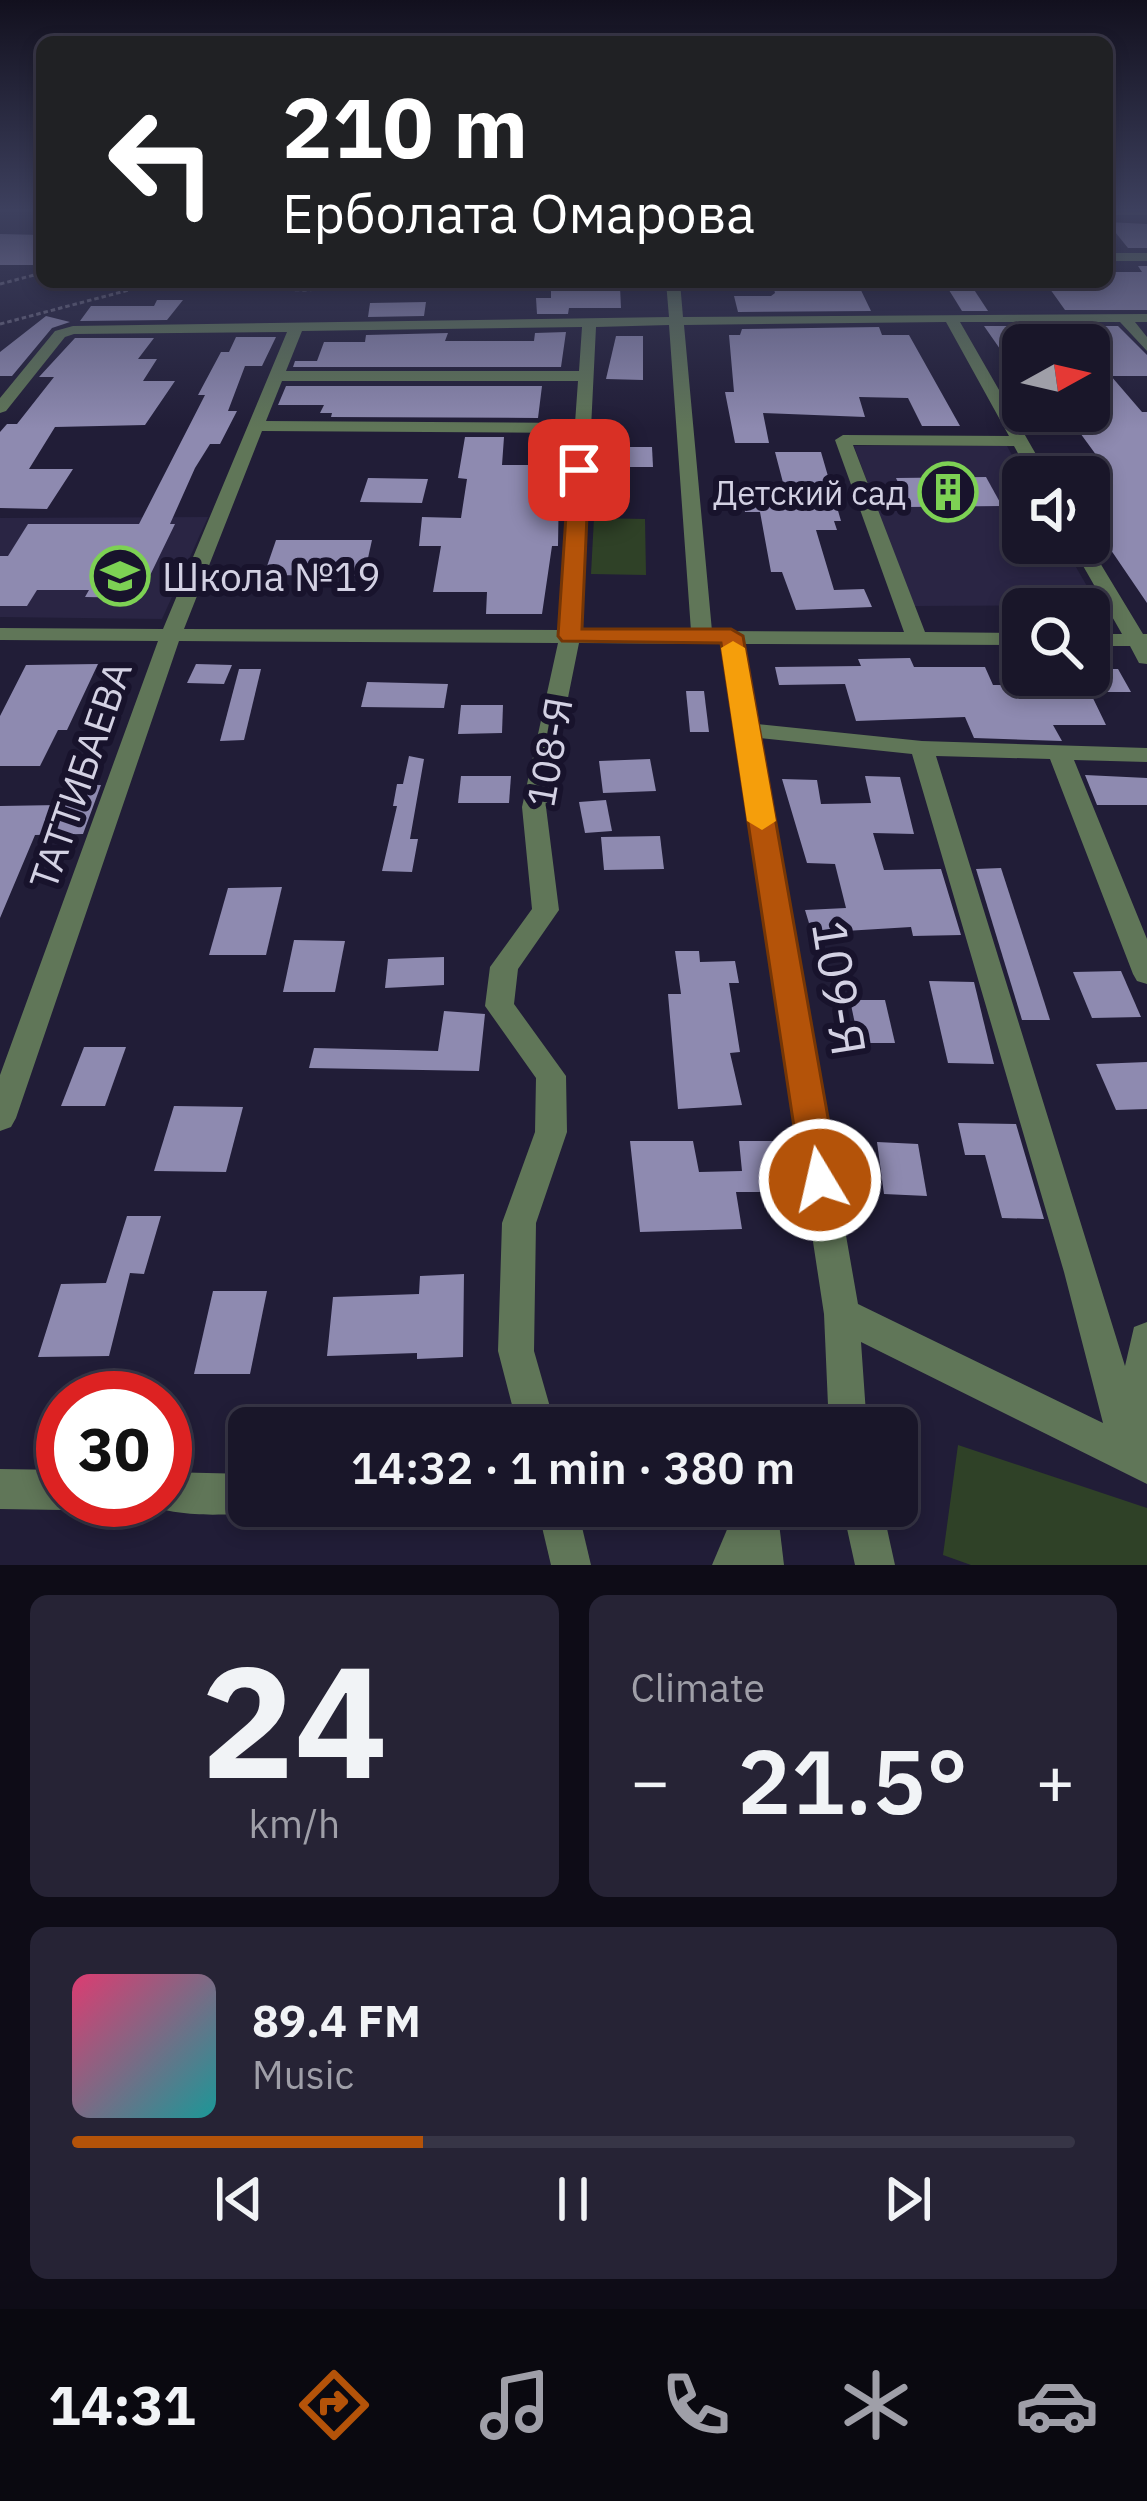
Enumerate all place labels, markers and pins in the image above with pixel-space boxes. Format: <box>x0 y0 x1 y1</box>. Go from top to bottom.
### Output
pin <box>528 419 630 521</box>
building icon: Детский сад <box>917 461 979 523</box>
place label: Детский сад <box>713 471 906 514</box>
school or university icon: Школа №19 <box>89 545 151 607</box>
place label: Школа №19 <box>162 551 381 602</box>

